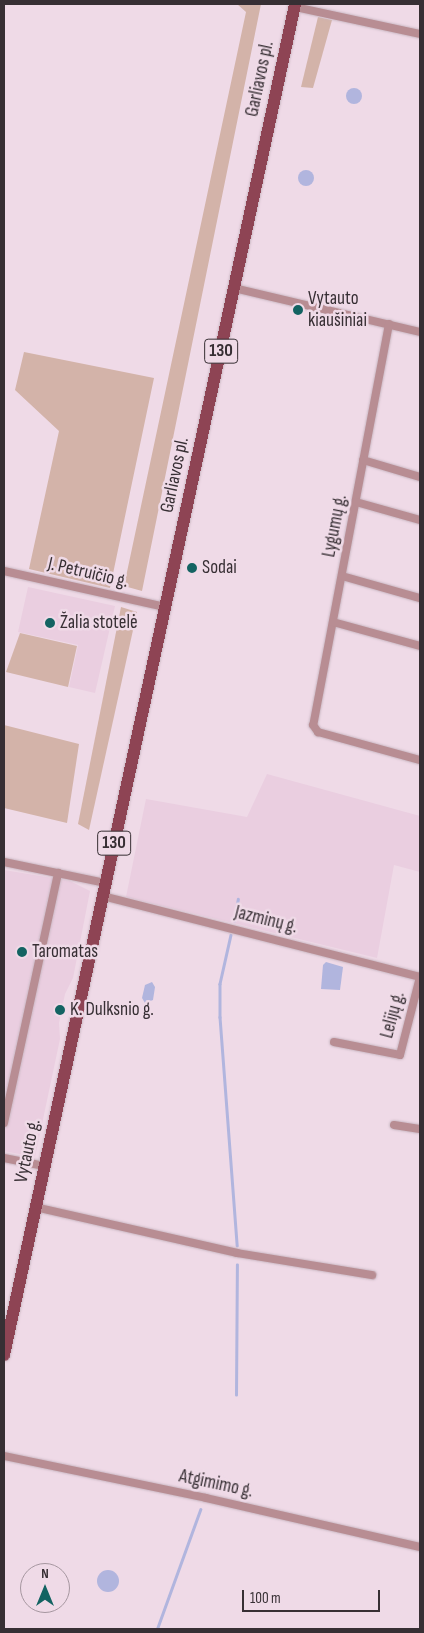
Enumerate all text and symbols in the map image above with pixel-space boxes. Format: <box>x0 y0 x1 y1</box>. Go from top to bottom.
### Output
street label: Garliavos pl. <box>241 39 279 119</box>
place label: Vytauto kiaušiniai <box>308 288 367 332</box>
marker: Vytauto kiaušiniai <box>292 304 304 316</box>
road number: 130 <box>204 336 238 366</box>
street label: Garliavos pl. <box>156 435 194 515</box>
street label: Lygumų g. <box>318 493 352 559</box>
street label: J. Petruičio g. <box>46 553 130 593</box>
place label: Sodai <box>202 557 237 579</box>
marker: Sodai <box>186 562 198 574</box>
place label: Žalia stotelė <box>60 612 138 634</box>
marker: Žalia stotelė <box>44 617 56 629</box>
road number: 130 <box>96 828 132 858</box>
street label: Jazminų g. <box>232 901 300 939</box>
place label: Taromatas <box>32 941 98 963</box>
marker: Taromatas <box>16 946 28 958</box>
street label: Lelijų g. <box>376 989 410 1041</box>
place label: K. Dulksnio g. <box>70 999 154 1021</box>
marker: K. Dulksnio g. <box>54 1004 66 1016</box>
street label: Vytauto g. <box>10 1117 46 1185</box>
street label: Atgimimo g. <box>177 1465 255 1503</box>
north arrow <box>20 1563 70 1613</box>
text: N <box>41 1565 49 1582</box>
scale bar <box>244 1580 382 1612</box>
text: 100 m <box>250 1589 281 1608</box>

